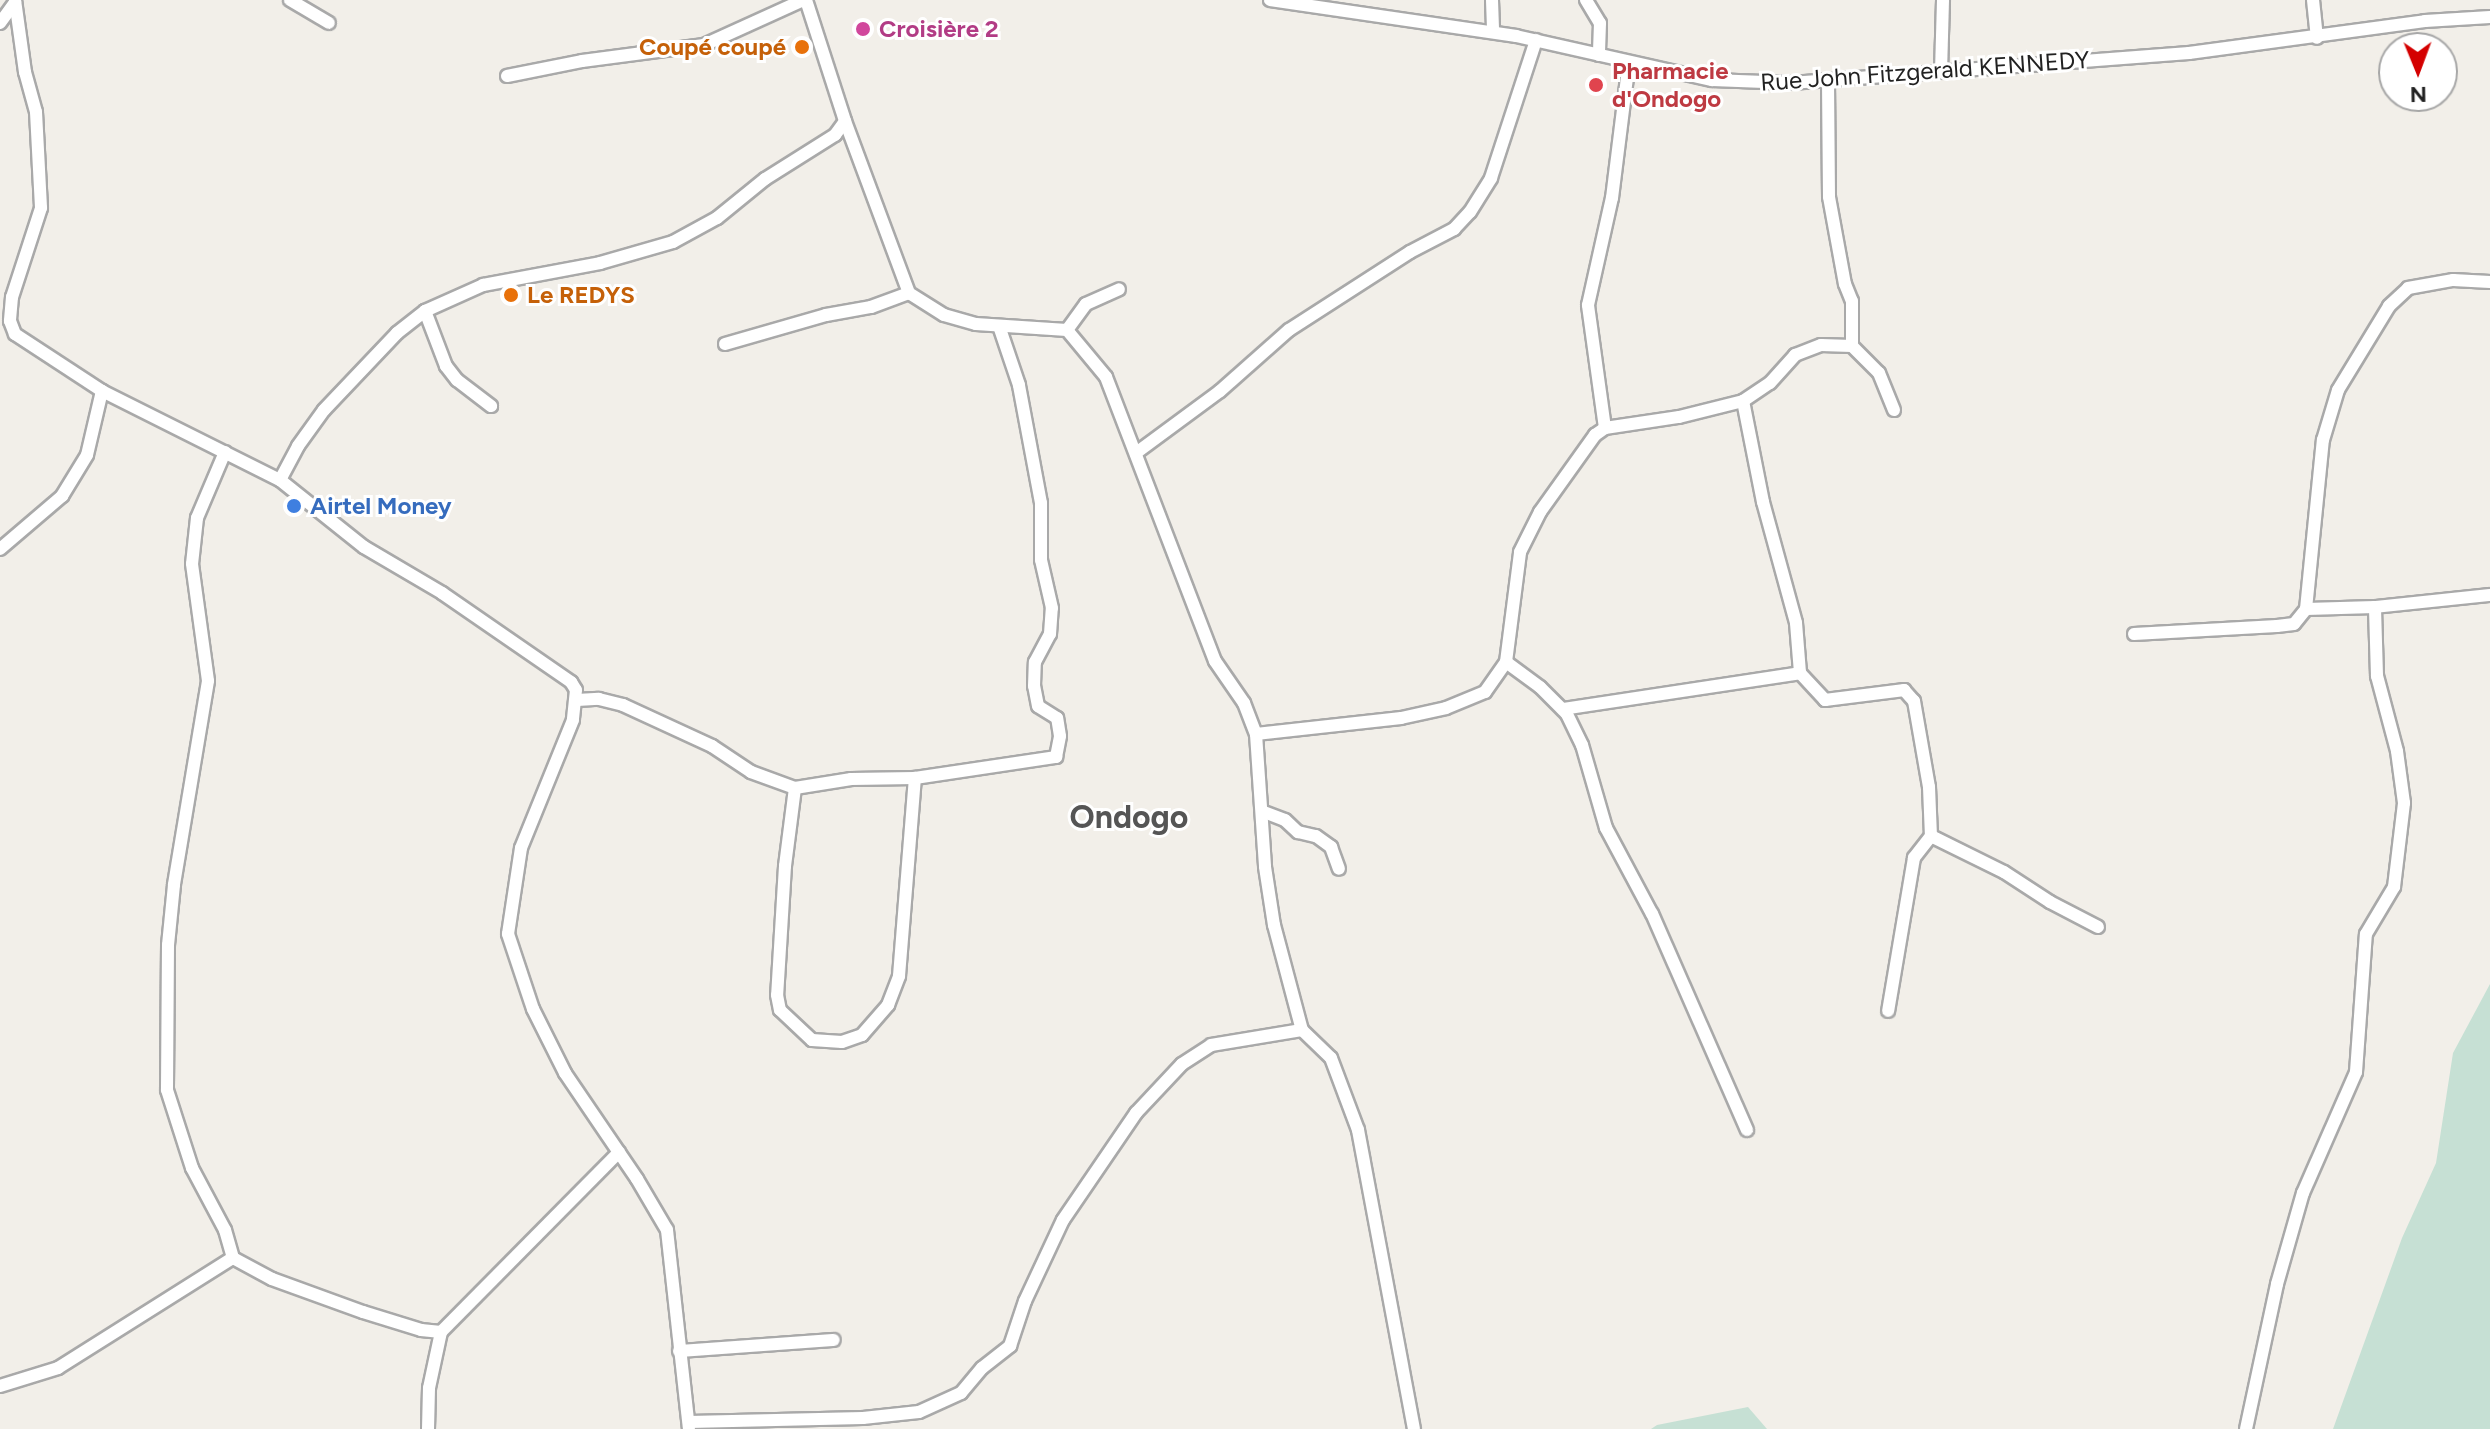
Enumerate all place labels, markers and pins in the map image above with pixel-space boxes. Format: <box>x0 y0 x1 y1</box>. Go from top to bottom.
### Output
place label: Croisière 2 <box>879 15 999 43</box>
marker: Croisière 2 <box>854 20 872 38</box>
place label: Coupé coupé <box>639 33 786 61</box>
marker: Coupé coupé <box>793 38 811 56</box>
place label: Pharmacie d'Ondogo <box>1612 57 1728 113</box>
marker: Pharmacie d'Ondogo <box>1587 76 1605 94</box>
place label: Le REDYS <box>527 281 635 309</box>
marker: Le REDYS <box>502 286 520 304</box>
place label: Airtel Money <box>310 492 452 520</box>
marker: Airtel Money <box>285 497 303 515</box>

